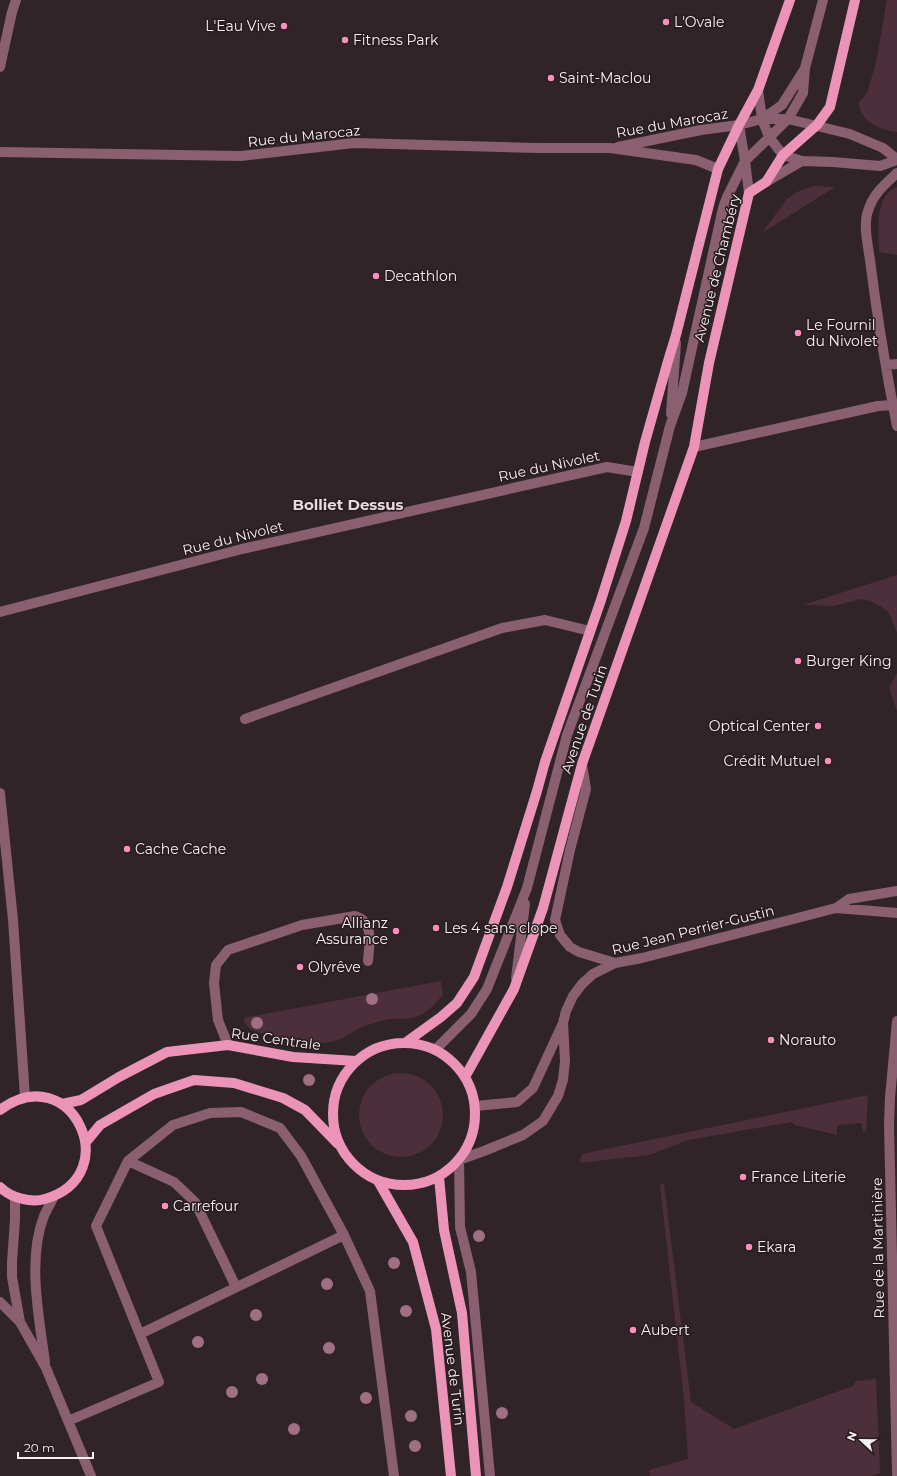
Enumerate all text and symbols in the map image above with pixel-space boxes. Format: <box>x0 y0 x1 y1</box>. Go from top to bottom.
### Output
place label: L'Ovale <box>674 13 724 31</box>
place label: L'Eau Vive <box>205 17 276 35</box>
marker: L'Ovale <box>661 17 671 27</box>
marker: L'Eau Vive <box>279 21 289 31</box>
place label: Fitness Park <box>353 31 439 49</box>
marker: Fitness Park <box>340 35 350 45</box>
place label: Saint-Maclou <box>559 69 651 87</box>
marker: Saint-Maclou <box>546 73 556 83</box>
street label: Rue du Marocaz <box>615 104 729 142</box>
street label: Rue du Marocaz <box>247 121 361 151</box>
street label: Avenue de Chambéry <box>690 192 744 344</box>
place label: Decathlon <box>384 267 457 285</box>
marker: Decathlon <box>371 271 381 281</box>
place label: Le Fournil du Nivolet <box>806 316 878 350</box>
marker: Le Fournil du Nivolet <box>793 328 803 338</box>
street label: Rue du Nivolet <box>497 446 602 486</box>
district label: Bolliet Dessus <box>292 495 404 514</box>
street label: Rue du Nivolet <box>181 517 286 559</box>
place label: Burger King <box>806 652 892 670</box>
marker: Burger King <box>793 656 803 666</box>
street label: Avenue de Turin <box>557 662 611 776</box>
place label: Optical Center <box>709 717 810 735</box>
marker: Optical Center <box>813 721 823 731</box>
place label: Crédit Mutuel <box>724 752 820 770</box>
marker: Crédit Mutuel <box>823 756 833 766</box>
place label: Cache Cache <box>135 840 226 858</box>
marker: Cache Cache <box>122 844 132 854</box>
street label: Rue Jean Perrier-Gustin <box>610 901 776 959</box>
place label: Allianz Assurance <box>316 914 388 948</box>
place label: Les 4 sans clope <box>444 919 557 937</box>
marker: Les 4 sans clope <box>431 923 441 933</box>
marker: Allianz Assurance <box>391 926 401 936</box>
place label: Olyrêve <box>308 958 361 976</box>
marker: Olyrêve <box>295 962 305 972</box>
street label: Rue Centrale <box>230 1024 322 1054</box>
place label: Norauto <box>779 1031 836 1049</box>
marker: Norauto <box>766 1035 776 1045</box>
place label: France Literie <box>751 1168 846 1186</box>
marker: France Literie <box>738 1172 748 1182</box>
street label: Rue de la Martinière <box>868 1177 888 1319</box>
place label: Carrefour <box>173 1197 239 1215</box>
marker: Carrefour <box>160 1201 170 1211</box>
place label: Ekara <box>757 1238 796 1256</box>
marker: Ekara <box>744 1242 754 1252</box>
street label: Avenue de Turin <box>437 1311 469 1427</box>
place label: Aubert <box>641 1321 690 1339</box>
marker: Aubert <box>628 1325 638 1335</box>
north arrow <box>841 1420 881 1460</box>
text: N <box>844 1430 860 1443</box>
scale bar <box>18 1434 93 1460</box>
text: 20 m <box>24 1440 55 1455</box>

